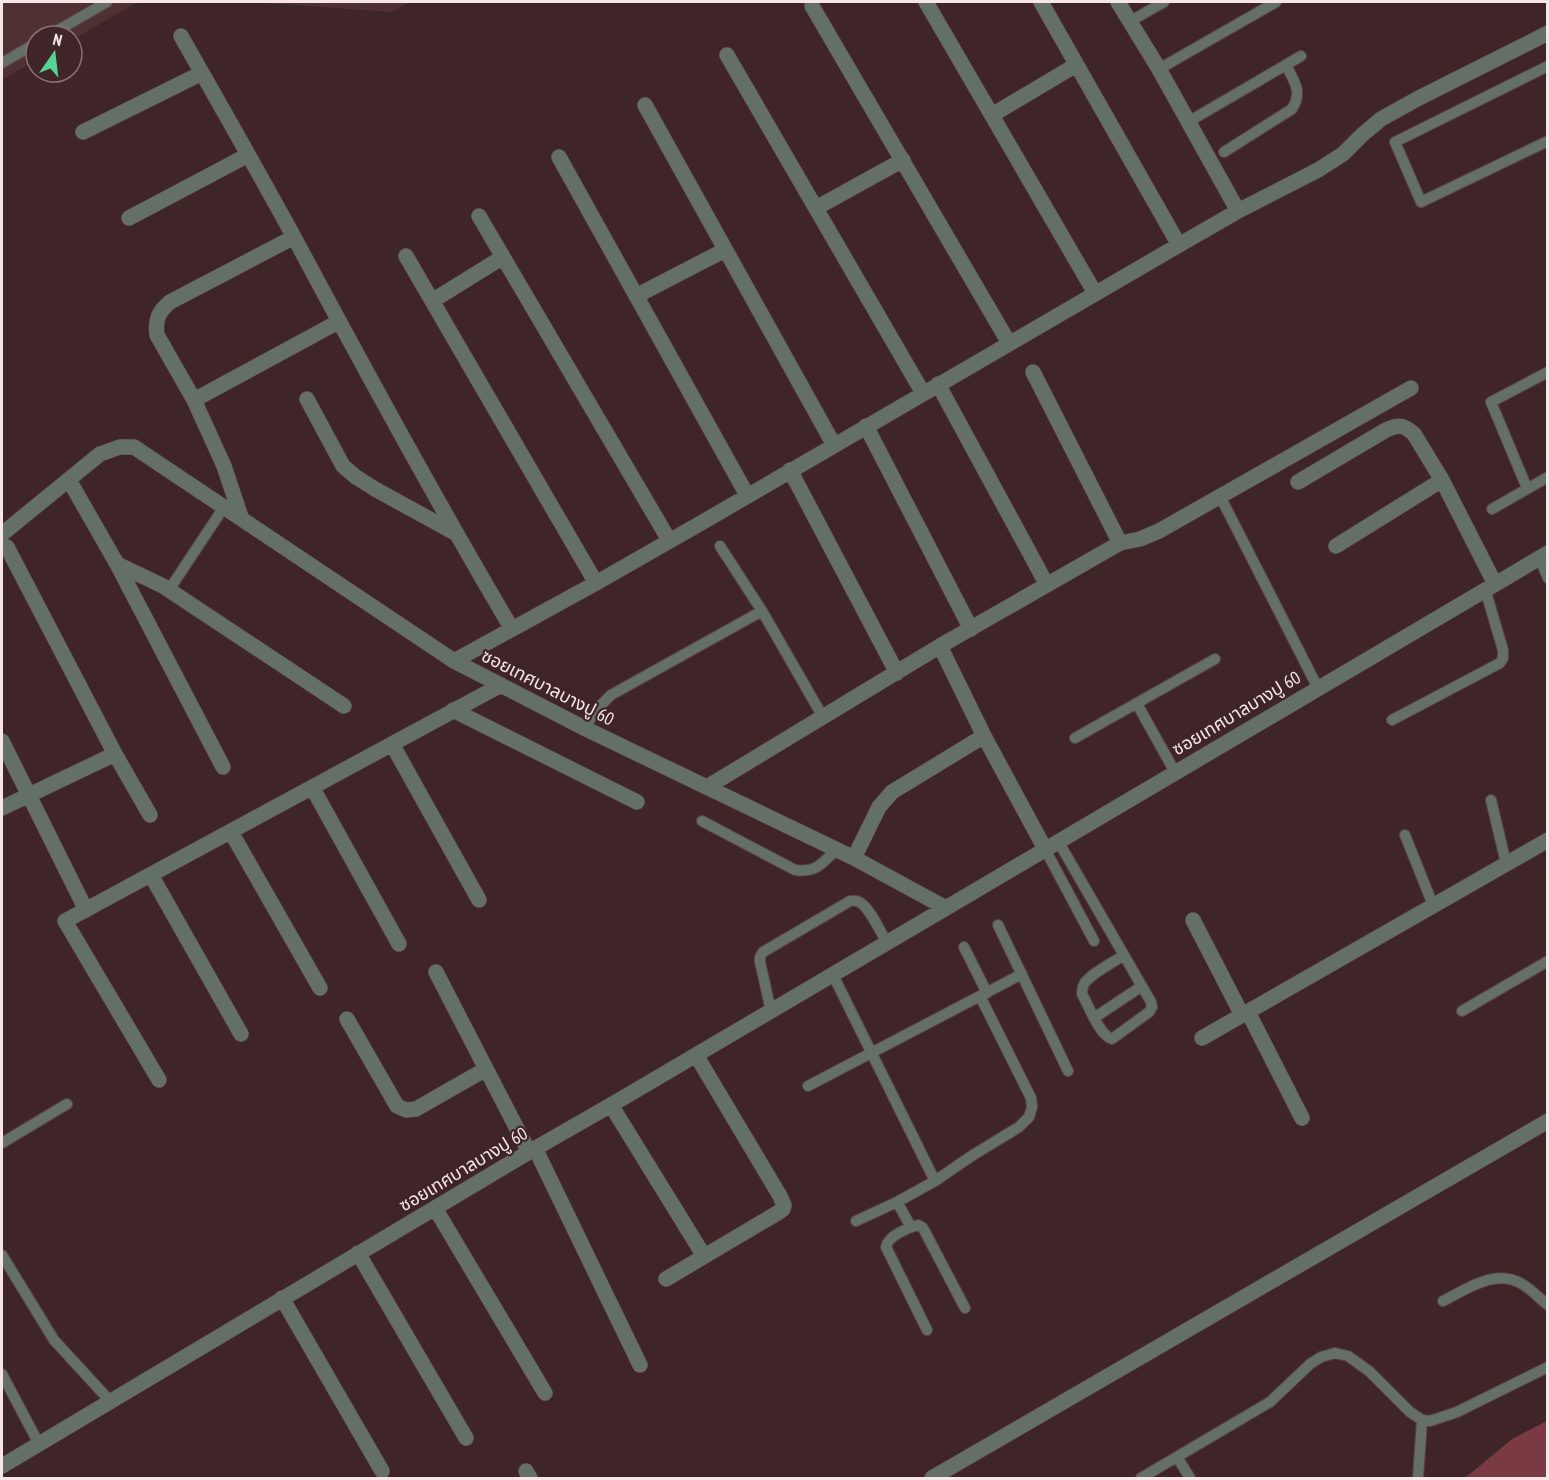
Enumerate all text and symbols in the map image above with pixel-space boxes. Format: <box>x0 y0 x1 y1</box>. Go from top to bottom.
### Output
north arrow <box>24 24 84 84</box>
text: N <box>51 29 64 50</box>
street label: ซอยเทศบาลบางปู 60 <box>477 644 618 731</box>
street label: ซอยเทศบาลบางปู 60 <box>1168 666 1305 761</box>
street label: ซอยเทศบาลบางปู 60 <box>395 1122 532 1217</box>

